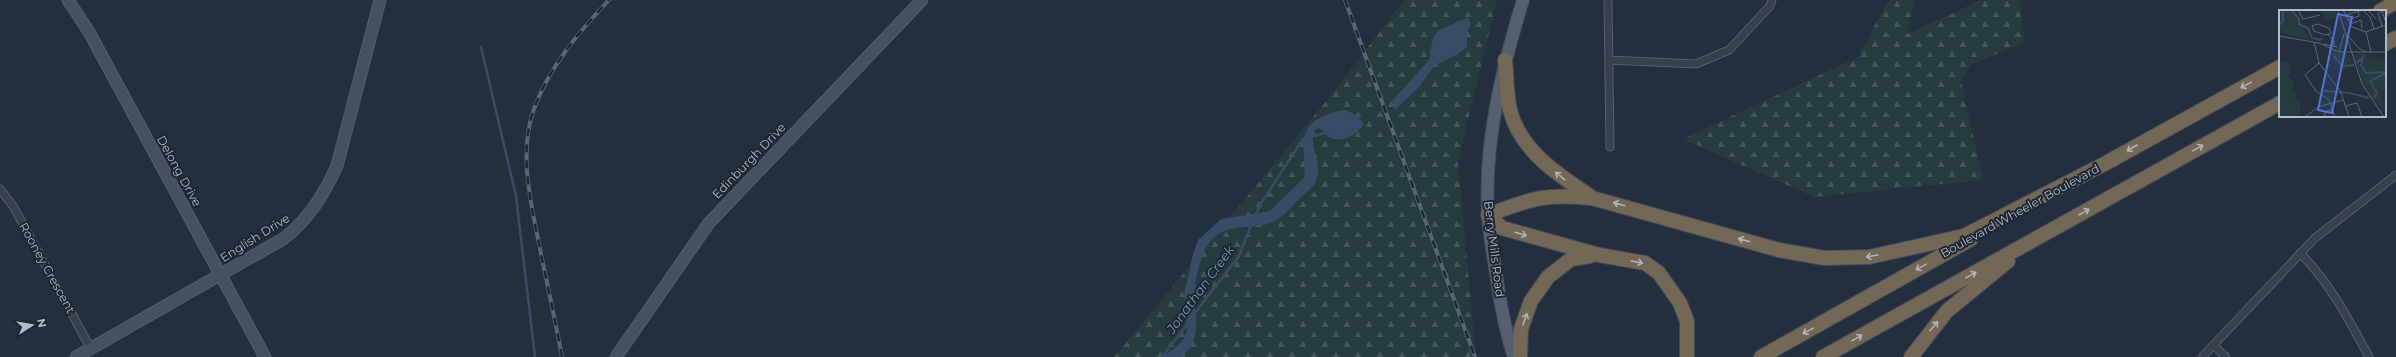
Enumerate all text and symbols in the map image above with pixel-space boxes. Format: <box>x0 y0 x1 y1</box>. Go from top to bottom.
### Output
inset map <box>2279 10 2386 117</box>
one-way arrow <box>2240 82 2252 90</box>
street label: Edinburgh Drive <box>709 120 788 202</box>
street label: Delong Drive <box>154 133 205 209</box>
one-way arrow <box>2192 144 2204 152</box>
one-way arrow <box>2126 145 2138 153</box>
street label: Boulevard Wheeler Boulevard <box>1938 160 2102 261</box>
one-way arrow <box>1554 172 1565 180</box>
street label: Berry Mills Road <box>1481 200 1508 298</box>
one-way arrow <box>1613 200 1626 207</box>
one-way arrow <box>2078 207 2090 215</box>
street label: English Drive <box>217 210 292 265</box>
street label: Rooney Crescent <box>16 220 79 316</box>
one-way arrow <box>1514 231 1527 238</box>
one-way arrow <box>1738 236 1751 243</box>
water label: Jonathan Creek <box>1162 241 1238 337</box>
one-way arrow <box>1866 252 1879 260</box>
one-way arrow <box>1630 258 1643 266</box>
one-way arrow <box>1915 264 1927 271</box>
one-way arrow <box>1964 270 1976 278</box>
north arrow <box>12 305 52 345</box>
one-way arrow <box>1521 313 1529 325</box>
text: N <box>34 317 50 329</box>
one-way arrow <box>1930 320 1939 331</box>
one-way arrow <box>1802 327 1814 335</box>
one-way arrow <box>1851 334 1863 341</box>

